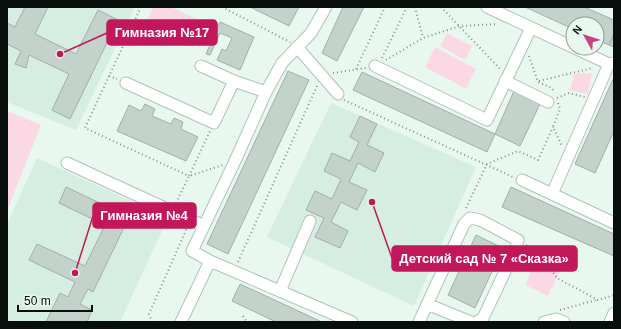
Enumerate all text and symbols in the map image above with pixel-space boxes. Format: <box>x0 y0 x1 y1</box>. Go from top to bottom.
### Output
north arrow <box>565 16 605 56</box>
callout: Гимназия №17 <box>107 20 217 45</box>
text: N <box>570 23 584 37</box>
text: Гимназия №17 <box>115 25 209 40</box>
callout: Гимназия №4 <box>93 203 196 228</box>
text: Гимназия №4 <box>100 208 188 223</box>
callout: Детский сад № 7 «Сказка» <box>392 246 577 271</box>
text: Детский сад № 7 «Сказка» <box>399 251 569 266</box>
scale bar <box>18 287 92 313</box>
text: 50 m <box>24 294 51 308</box>

